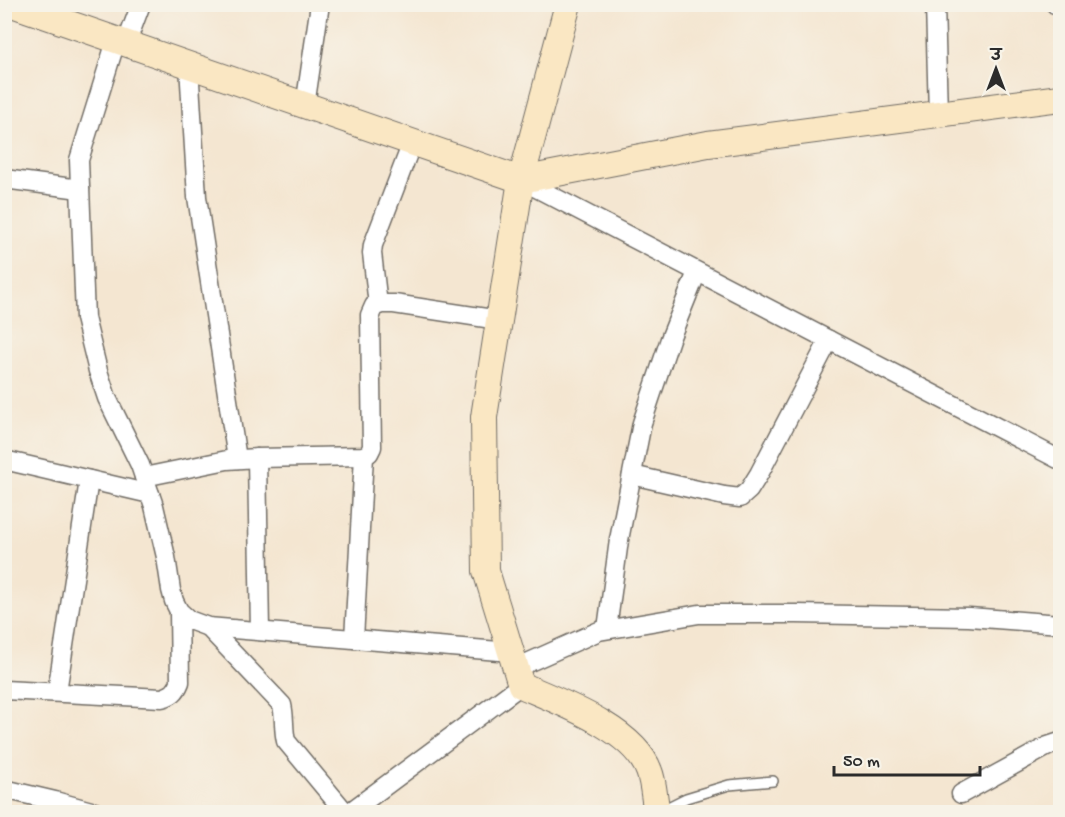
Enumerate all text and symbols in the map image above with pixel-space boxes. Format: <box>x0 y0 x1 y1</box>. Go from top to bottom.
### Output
north arrow <box>966 39 1026 99</box>
text: उ <box>989 48 1003 67</box>
scale bar <box>834 739 980 777</box>
text: 50 m <box>843 752 880 773</box>

